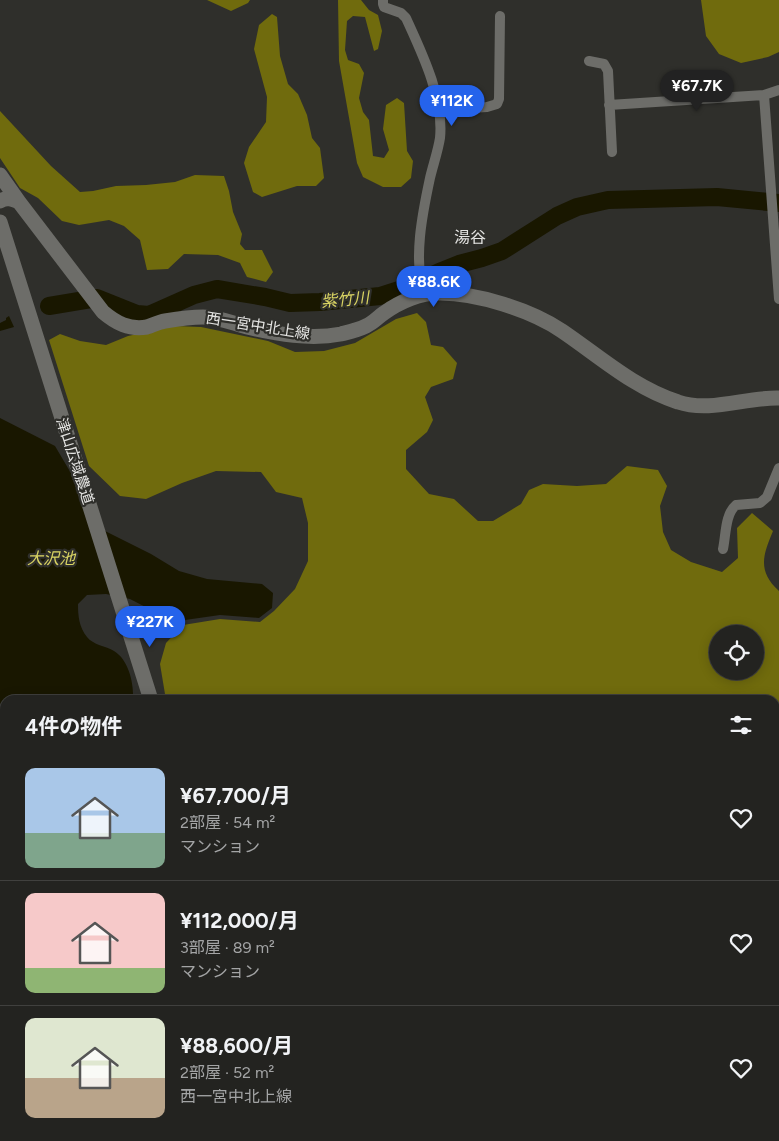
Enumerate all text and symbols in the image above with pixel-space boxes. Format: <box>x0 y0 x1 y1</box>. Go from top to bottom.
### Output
pin: ¥67.7K <box>656 70 738 112</box>
text: ¥67.7K <box>671 76 723 95</box>
pin: ¥112K <box>417 84 487 127</box>
text: ¥112K <box>431 91 473 110</box>
district label: 湯谷 <box>454 228 486 247</box>
pin: ¥88.6K <box>393 266 475 308</box>
text: ¥88.6K <box>407 272 461 291</box>
water label: 紫竹川 <box>320 288 372 311</box>
street label: 西一宮中北上線 <box>205 309 311 343</box>
street label: 津山広域農道 <box>53 415 97 507</box>
water label: 大沢池 <box>27 549 77 568</box>
pin: ¥227K <box>115 606 185 648</box>
text: ¥227K <box>126 612 174 631</box>
map controls <box>709 625 764 680</box>
button: locate <box>709 625 764 680</box>
icon: filters <box>727 711 755 739</box>
text: 4件の物件 <box>25 714 122 739</box>
text: ¥67,700/月 <box>180 783 291 808</box>
icon: home <box>65 788 125 848</box>
icon: heart <box>727 804 755 832</box>
text: 2部屋 · 54 m² <box>180 813 275 832</box>
text: マンション <box>180 837 260 856</box>
text: ¥112,000/月 <box>180 908 299 933</box>
icon: home <box>65 913 125 973</box>
icon: heart <box>727 929 755 957</box>
text: 3部屋 · 89 m² <box>180 938 275 957</box>
text: マンション <box>180 962 260 981</box>
text: ¥88,600/月 <box>180 1033 293 1058</box>
icon: home <box>65 1038 125 1098</box>
icon: heart <box>727 1054 755 1082</box>
text: 2部屋 · 52 m² <box>180 1063 274 1082</box>
text: 西一宮中北上線 <box>180 1087 292 1106</box>

